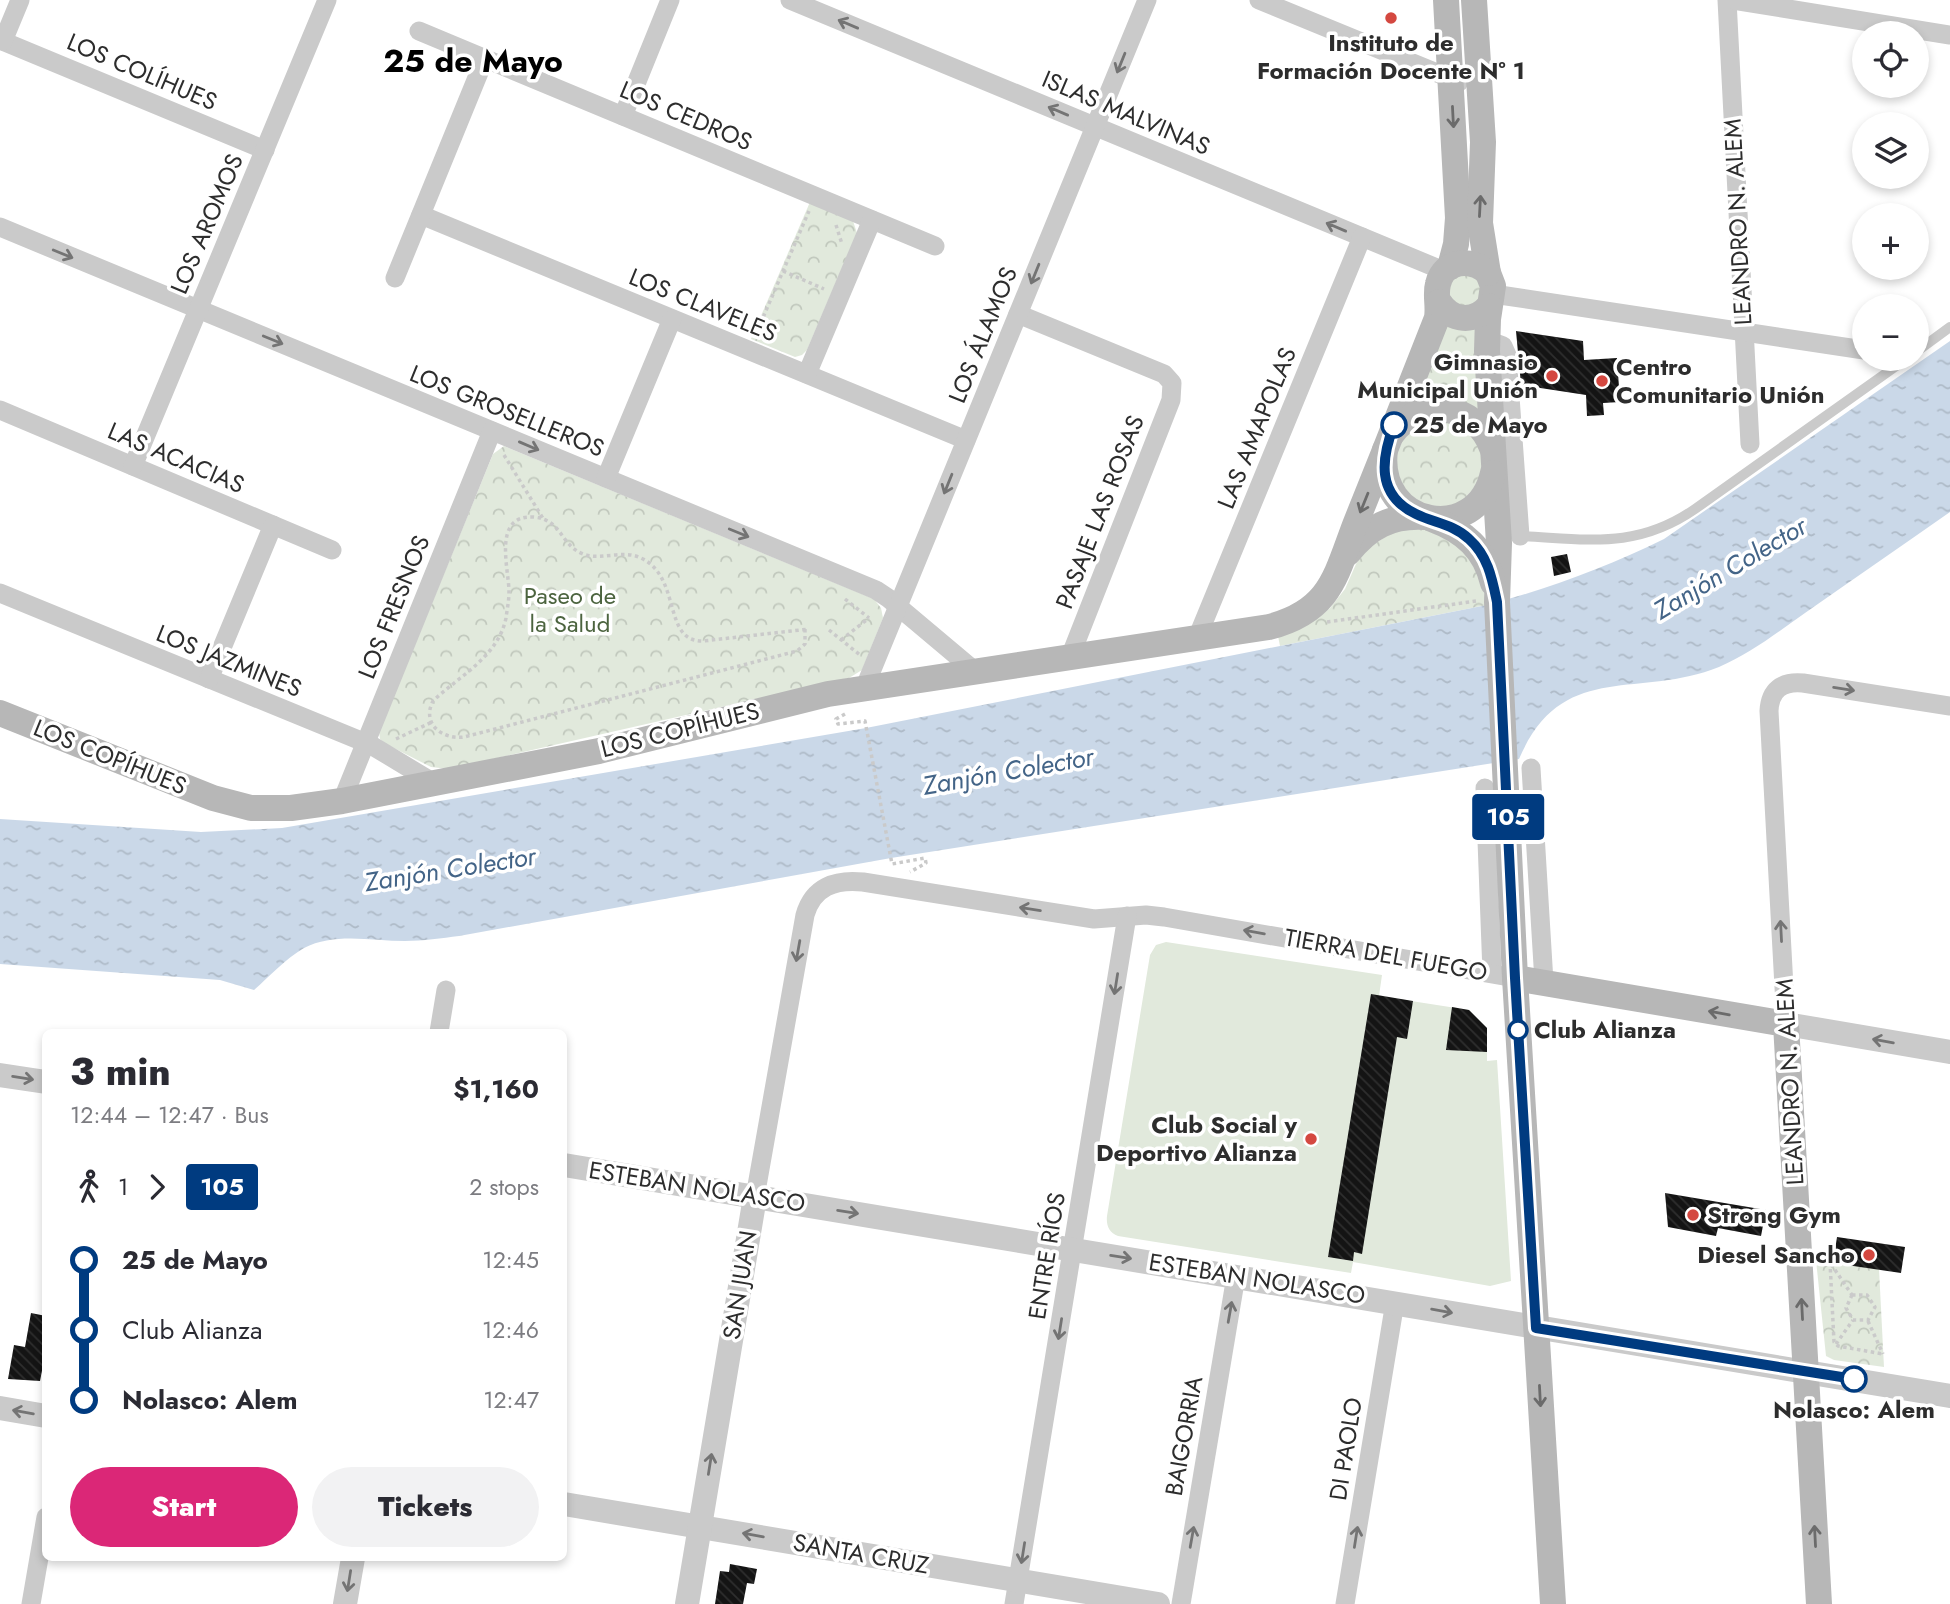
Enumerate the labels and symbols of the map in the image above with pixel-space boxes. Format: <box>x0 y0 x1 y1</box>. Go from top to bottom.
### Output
marker: Instituto de Formación Docente N° 1 <box>1383 10 1399 26</box>
one-way arrow <box>837 17 859 30</box>
street label: LOS COLÍHUES <box>62 24 223 119</box>
place label: Instituto de Formación Docente N° 1 <box>1257 25 1525 88</box>
district label: 25 de Mayo <box>383 38 563 84</box>
one-way arrow <box>1114 52 1127 73</box>
street label: ISLAS MALVINAS <box>1037 61 1216 164</box>
street label: LOS CEDROS <box>615 72 758 159</box>
one-way arrow <box>1048 104 1069 117</box>
one-way arrow <box>1447 105 1460 128</box>
street label: LEANDRO N. ALEM <box>1715 118 1760 326</box>
street label: LOS AROMOS <box>161 148 252 299</box>
one-way arrow <box>1474 195 1487 217</box>
one-way arrow <box>1326 219 1347 232</box>
one-way arrow <box>52 248 73 261</box>
street label: LOS CLAVELES <box>624 259 783 350</box>
street label: LOS ÁLAMOS <box>939 261 1026 408</box>
one-way arrow <box>1027 262 1040 284</box>
one-way arrow <box>262 335 284 348</box>
street label: LAS AMAPOLAS <box>1208 342 1305 514</box>
place label: Gimnasio Municipal Unión <box>1357 344 1538 407</box>
place label: Centro Comunitario Unión <box>1616 349 1825 412</box>
street label: LOS GROSELLEROS <box>405 356 610 466</box>
marker: Gimnasio Municipal Unión <box>1544 368 1560 384</box>
marker: Centro Comunitario Unión <box>1594 373 1610 389</box>
place label: 25 de Mayo <box>1413 407 1548 442</box>
street label: PASAJE LAS ROSAS <box>1047 410 1153 614</box>
marker: 25 de Mayo <box>1381 412 1407 438</box>
street label: LAS ACACIAS <box>102 413 250 502</box>
one-way arrow <box>517 440 539 453</box>
one-way arrow <box>941 473 954 494</box>
one-way arrow <box>1356 492 1369 513</box>
water label: Zanjón Colector <box>1645 506 1815 629</box>
one-way arrow <box>728 527 749 540</box>
street label: LOS FRESNOS <box>349 530 438 684</box>
park label: Paseo de la Salud <box>524 578 616 641</box>
street label: LOS JAZMINES <box>151 615 307 706</box>
one-way arrow <box>1832 683 1854 696</box>
street label: LOS COPÍHUES <box>597 693 763 766</box>
street label: LOS COPÍHUES <box>28 710 192 803</box>
water label: Zanjón Colector <box>919 737 1098 805</box>
line badge: 105 <box>1468 794 1548 840</box>
water label: Zanjón Colector <box>361 836 540 901</box>
one-way arrow <box>1019 902 1041 915</box>
street label: TIERRA DEL FUEGO <box>1282 919 1490 990</box>
one-way arrow <box>1775 920 1788 943</box>
one-way arrow <box>1244 925 1266 939</box>
one-way arrow <box>791 939 805 962</box>
one-way arrow <box>1109 972 1122 994</box>
street label: LEANDRO N. ALEM <box>1767 978 1812 1186</box>
one-way arrow <box>1708 1005 1731 1019</box>
place label: Club Alianza <box>1534 1012 1676 1047</box>
marker: Club Alianza <box>1508 1020 1528 1040</box>
one-way arrow <box>1872 1034 1895 1047</box>
one-way arrow <box>11 1072 34 1085</box>
place label: Club Social y Deportivo Alianza <box>1096 1107 1297 1170</box>
marker: Club Social y Deportivo Alianza <box>1303 1131 1319 1147</box>
street label: ESTEBAN NOLASCO <box>586 1152 808 1221</box>
street label: ENTRE RÍOS <box>1019 1190 1074 1322</box>
place label: Strong Gym <box>1707 1197 1841 1232</box>
one-way arrow <box>837 1206 859 1219</box>
marker: Strong Gym <box>1685 1207 1701 1223</box>
street label: SAN JUAN <box>714 1228 765 1342</box>
place label: Diesel Sancho <box>1697 1237 1855 1272</box>
street label: ESTEBAN NOLASCO <box>1146 1244 1368 1313</box>
marker: Diesel Sancho <box>1861 1247 1877 1263</box>
one-way arrow <box>1109 1251 1132 1264</box>
one-way arrow <box>1796 1298 1809 1321</box>
one-way arrow <box>1224 1301 1237 1324</box>
one-way arrow <box>1430 1305 1453 1318</box>
one-way arrow <box>1053 1317 1066 1340</box>
marker: Nolasco: Alem <box>1841 1366 1867 1392</box>
street label: BAIGORRIA <box>1156 1373 1211 1498</box>
one-way arrow <box>1534 1384 1547 1407</box>
place label: Nolasco: Alem <box>1773 1392 1935 1427</box>
street label: DI PAOLO <box>1320 1395 1371 1503</box>
one-way arrow <box>12 1405 35 1418</box>
one-way arrow <box>704 1453 717 1476</box>
street label: SANTA CRUZ <box>790 1524 932 1583</box>
one-way arrow <box>1809 1525 1822 1548</box>
one-way arrow <box>1186 1526 1199 1549</box>
one-way arrow <box>1350 1526 1363 1549</box>
one-way arrow <box>742 1528 764 1542</box>
one-way arrow <box>1016 1542 1029 1564</box>
one-way arrow <box>342 1569 355 1592</box>

